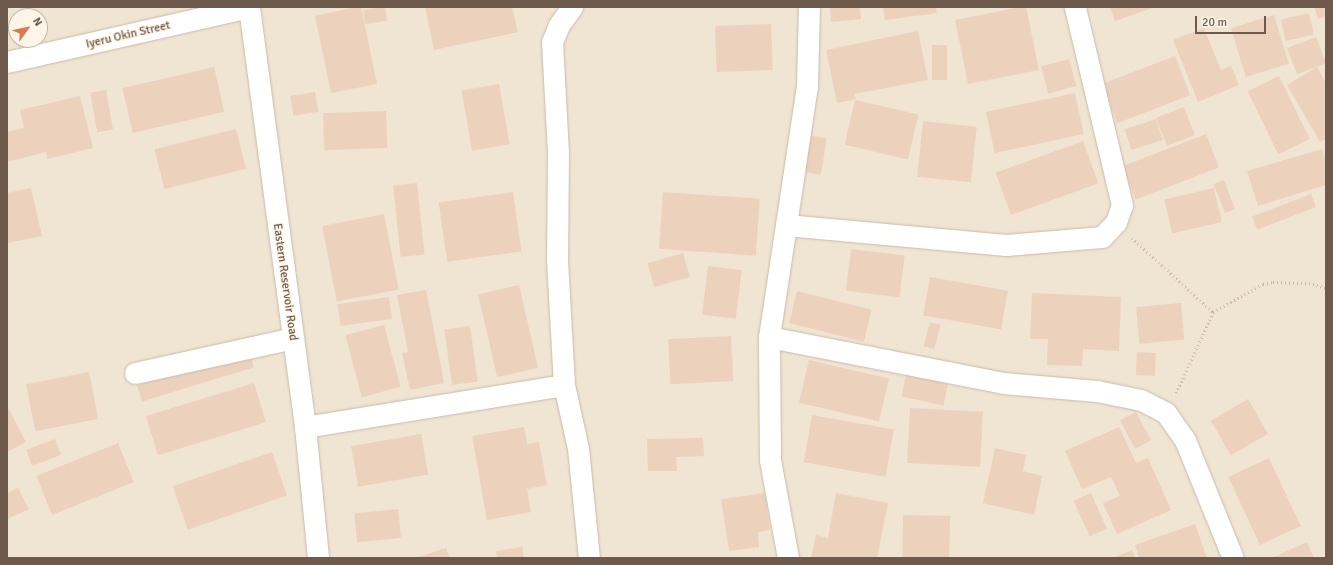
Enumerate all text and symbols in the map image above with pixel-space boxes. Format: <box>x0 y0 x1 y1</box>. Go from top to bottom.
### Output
north arrow <box>8 8 48 48</box>
scale bar <box>1197 8 1268 34</box>
text: N <box>30 15 45 28</box>
text: 20 m <box>1202 15 1227 30</box>
street label: Iyeru Okin Street <box>84 18 172 52</box>
street label: Eastern Reservoir Road <box>270 222 300 342</box>

